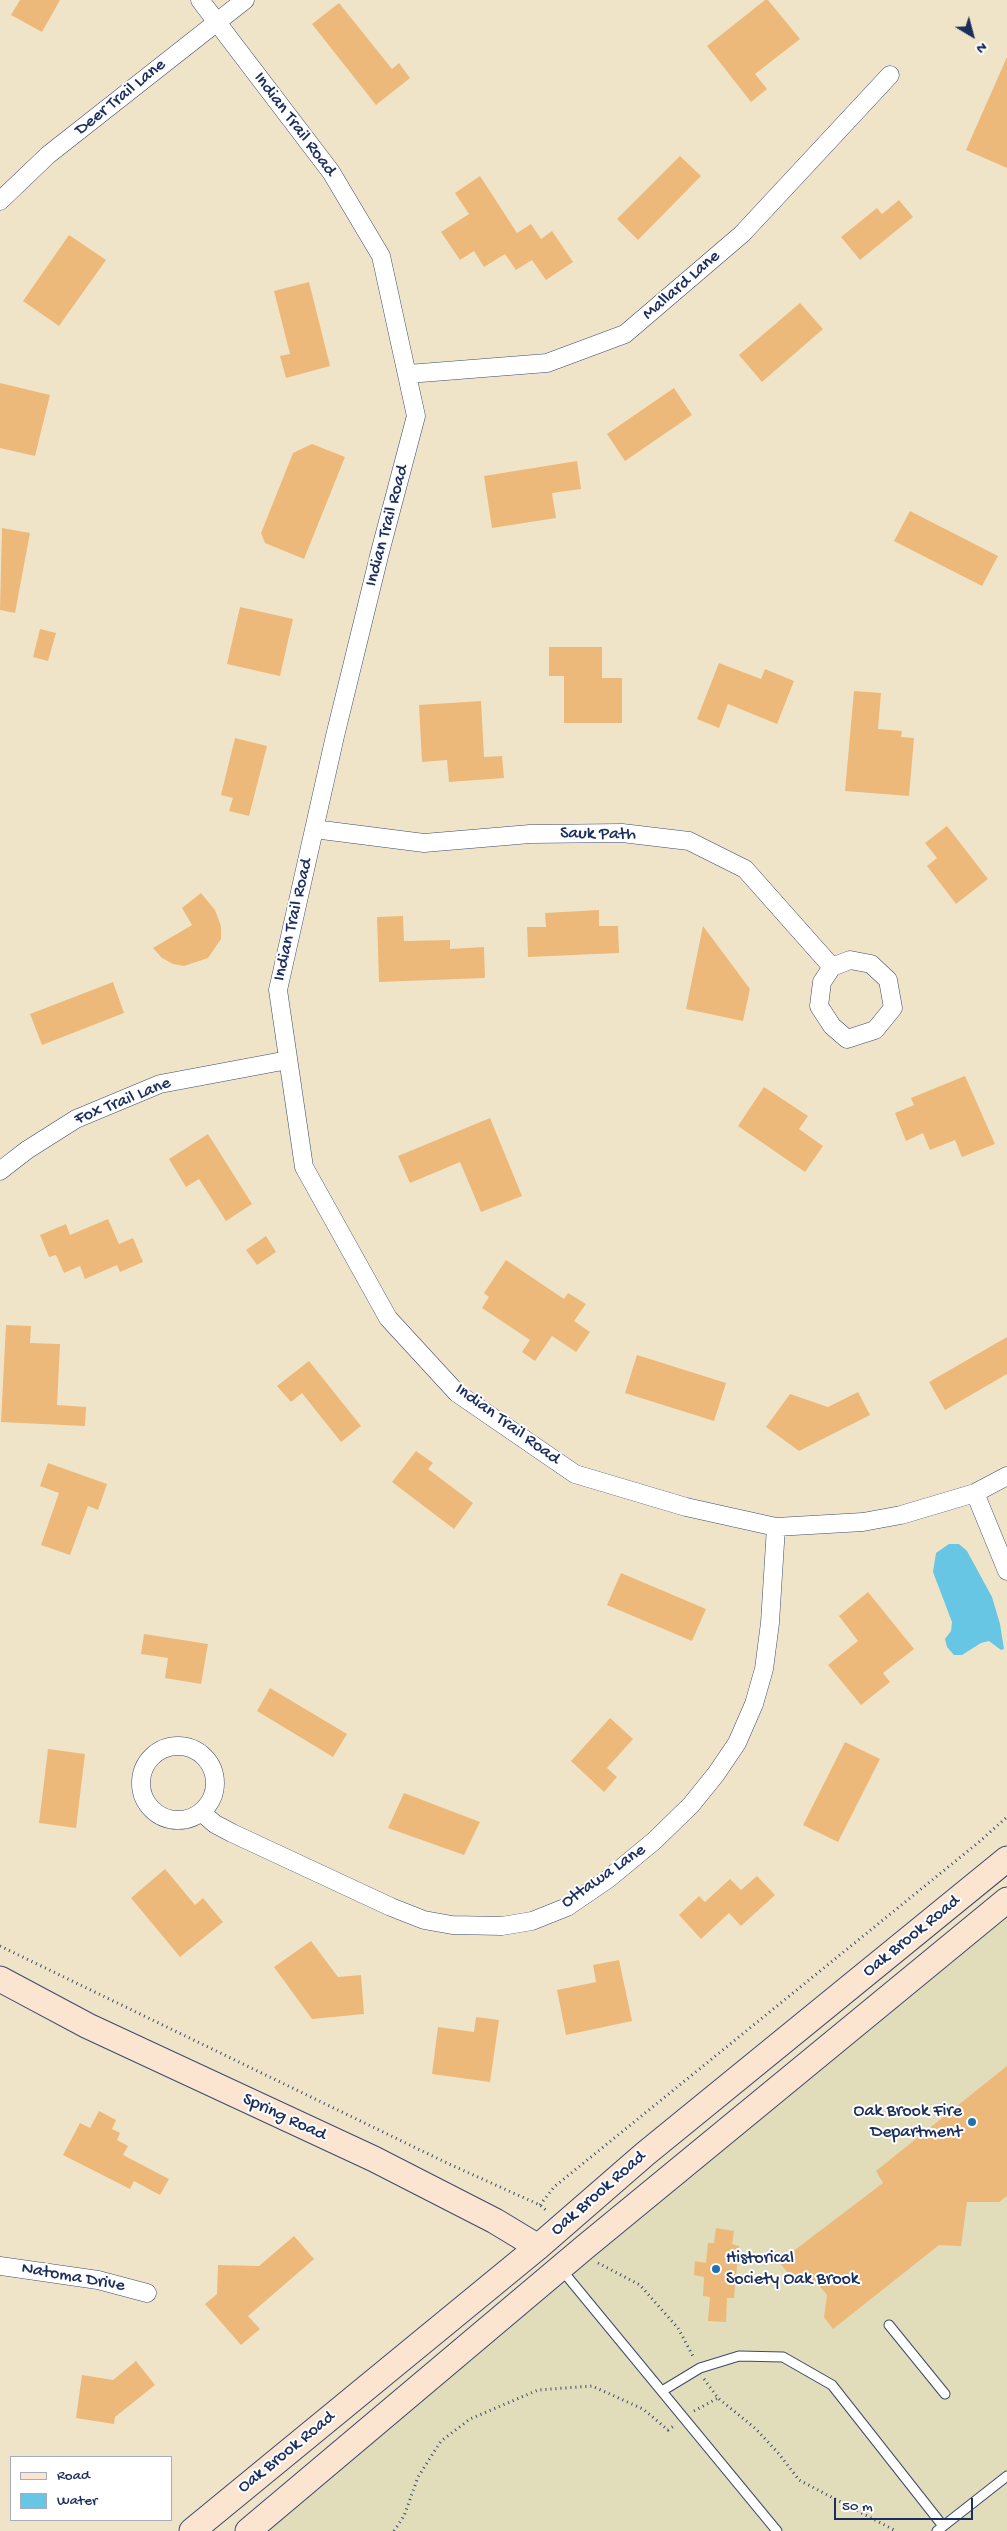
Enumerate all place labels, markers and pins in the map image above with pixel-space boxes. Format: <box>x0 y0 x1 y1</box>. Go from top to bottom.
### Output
place label: Oak Brook Fire Department <box>854 2101 962 2144</box>
marker: Oak Brook Fire Department <box>966 2116 978 2128</box>
place label: Historical Society Oak Brook <box>726 2248 859 2290</box>
marker: Historical Society Oak Brook <box>710 2263 722 2275</box>

